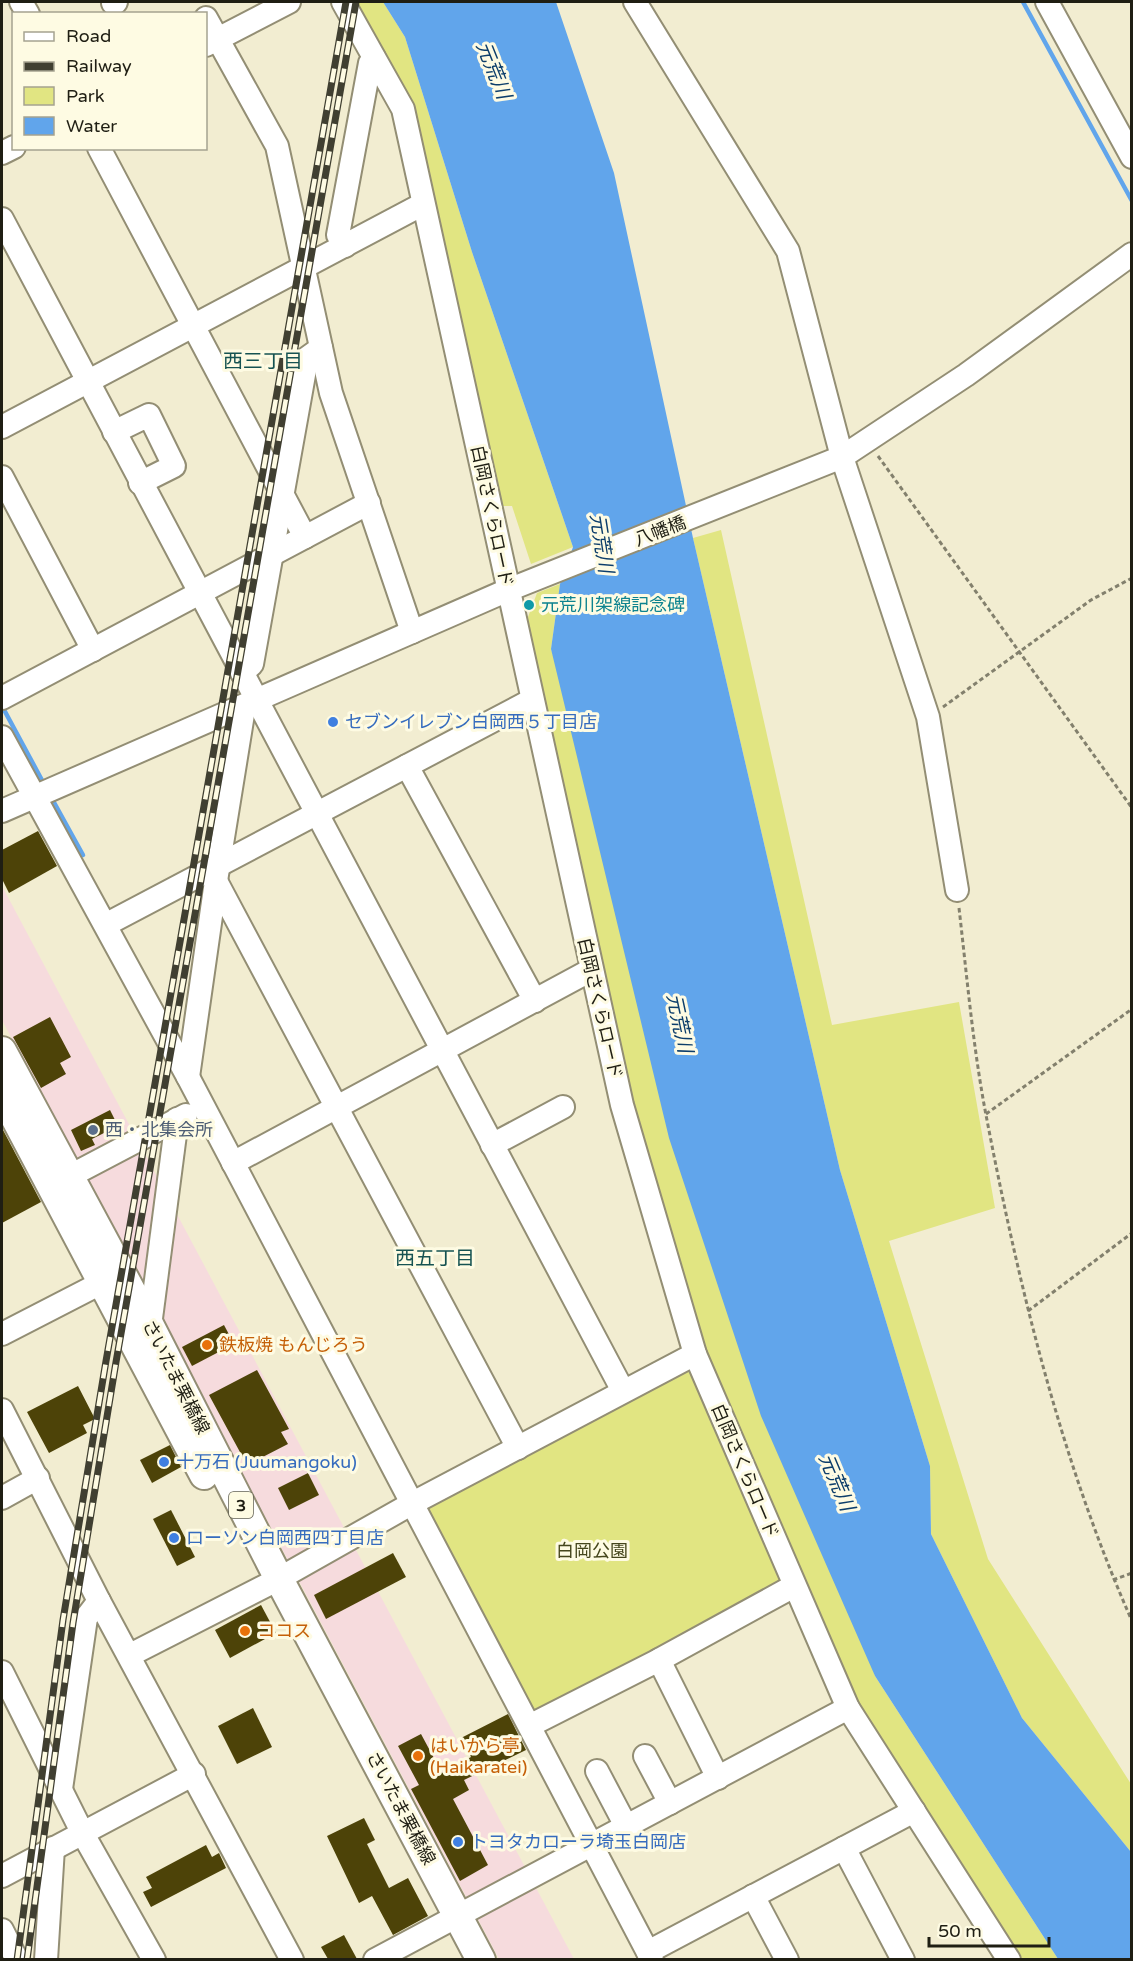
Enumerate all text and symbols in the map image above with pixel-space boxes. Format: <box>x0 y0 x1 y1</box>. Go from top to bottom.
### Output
legend <box>12 12 207 150</box>
text: Road <box>66 25 111 47</box>
water label: 元荒川 <box>471 38 516 105</box>
text: Railway <box>66 55 132 77</box>
text: Park <box>66 85 105 107</box>
text: Water <box>66 115 117 137</box>
district label: 西三丁目 <box>223 350 303 374</box>
street label: 白岡さくらロード <box>466 443 518 589</box>
street label: 八幡橋 <box>631 511 689 551</box>
water label: 元荒川 <box>584 512 618 577</box>
place label: 元荒川架線記念碑 <box>541 594 685 616</box>
marker: 元荒川架線記念碑 <box>522 598 536 612</box>
place label: セブンイレブン白岡西５丁目店 <box>345 711 597 733</box>
marker: セブンイレブン白岡西５丁目店 <box>326 715 340 729</box>
street label: 白岡さくらロード <box>573 935 627 1081</box>
water label: 元荒川 <box>661 991 697 1057</box>
place label: 西・北集会所 <box>105 1119 213 1141</box>
marker: 西・北集会所 <box>86 1123 100 1137</box>
district label: 西五丁目 <box>395 1247 475 1271</box>
street label: さいたま栗橋線 <box>138 1316 214 1438</box>
place label: 鉄板焼 もんじろう <box>219 1334 368 1356</box>
marker: 鉄板焼 もんじろう <box>200 1338 214 1352</box>
street label: 白岡さくらロード <box>707 1400 783 1542</box>
water label: 元荒川 <box>813 1450 860 1517</box>
place label: 十万石 (Juumangoku) <box>176 1451 357 1473</box>
marker: 十万石 (Juumangoku) <box>157 1455 171 1469</box>
road number: 3 <box>229 1492 253 1518</box>
place label: ローソン白岡西四丁目店 <box>186 1527 384 1549</box>
marker: ローソン白岡西四丁目店 <box>167 1531 181 1545</box>
park label: 白岡公園 <box>556 1540 628 1562</box>
place label: ココス <box>257 1620 311 1642</box>
marker: ココス <box>238 1624 252 1638</box>
place label: はいから亭 (Haikaratei) <box>430 1735 527 1778</box>
street label: さいたま栗橋線 <box>362 1747 440 1869</box>
marker: はいから亭 (Haikaratei) <box>411 1749 425 1763</box>
place label: トヨタカローラ埼玉白岡店 <box>470 1831 686 1853</box>
marker: トヨタカローラ埼玉白岡店 <box>451 1835 465 1849</box>
scale bar <box>929 1910 1049 1948</box>
text: 50 m <box>938 1920 982 1942</box>

